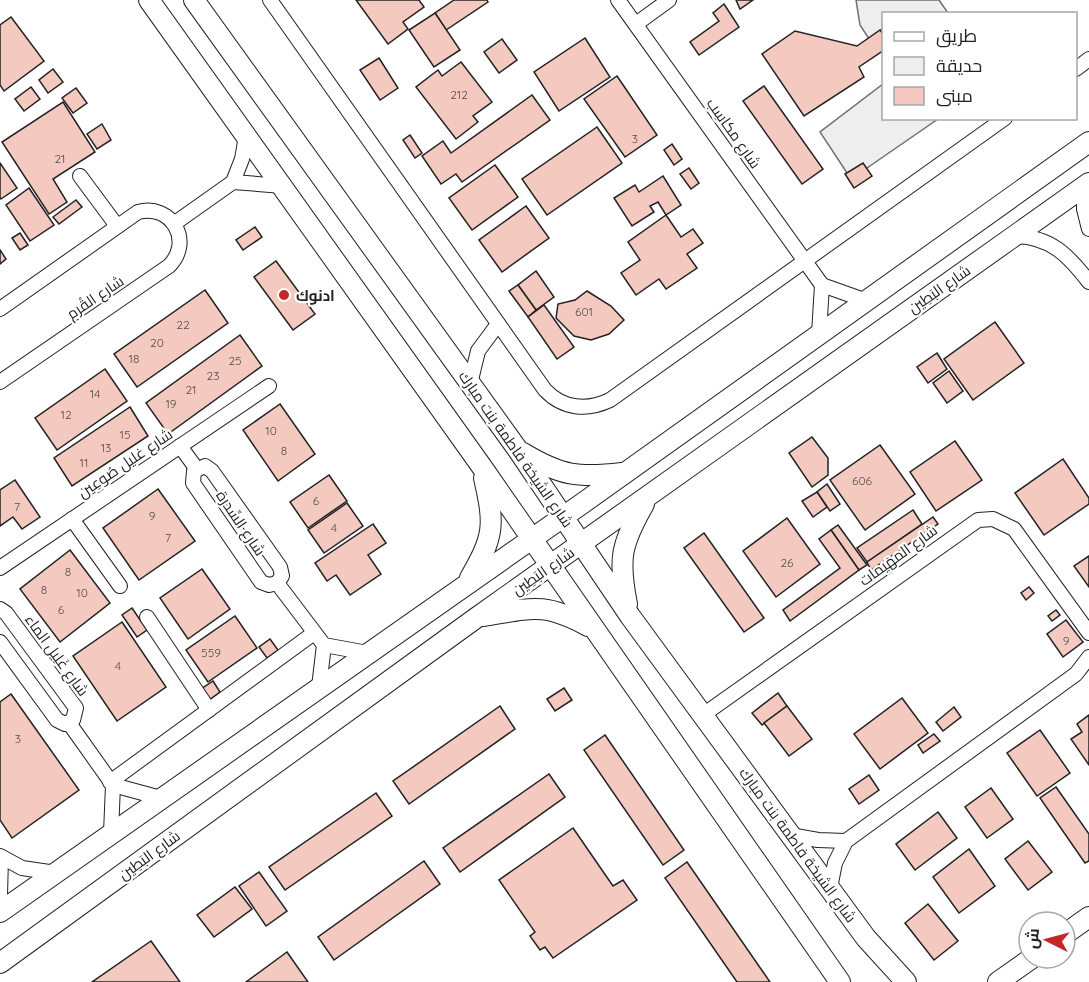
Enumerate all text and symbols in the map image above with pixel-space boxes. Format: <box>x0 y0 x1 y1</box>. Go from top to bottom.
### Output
legend <box>882 12 1077 120</box>
text: طريق <box>936 24 977 48</box>
text: حديقة <box>936 54 982 77</box>
text: مبنى <box>936 84 973 107</box>
house number: 212 <box>450 87 468 102</box>
street label: شارع مكاسِب <box>701 94 765 173</box>
house number: 3 <box>632 131 638 146</box>
house number: 21 <box>54 151 66 166</box>
street label: شارع البَطِين <box>904 261 975 319</box>
street label: شارع القُرم <box>63 271 128 325</box>
place label: ادنوك <box>296 286 335 305</box>
marker: ادنوك <box>277 288 291 302</box>
house number: 601 <box>575 304 593 319</box>
house number: 22 <box>176 317 190 332</box>
house number: 20 <box>150 335 164 350</box>
house number: 18 <box>129 351 139 366</box>
house number: 25 <box>228 353 242 368</box>
street label: شارع الشيخة فاطمة بنت مبارك <box>453 367 577 532</box>
house number: 23 <box>207 368 219 383</box>
house number: 21 <box>185 382 197 397</box>
house number: 14 <box>90 386 100 401</box>
house number: 19 <box>165 396 177 411</box>
house number: 12 <box>60 407 72 422</box>
house number: 10 <box>265 423 277 438</box>
street label: شارع غليل صُوعِين <box>74 424 177 503</box>
house number: 15 <box>120 427 130 442</box>
house number: 13 <box>101 440 111 455</box>
house number: 8 <box>281 443 287 458</box>
house number: 11 <box>80 455 88 470</box>
house number: 606 <box>852 473 873 488</box>
street label: شارع السِّدرة <box>211 487 270 561</box>
house number: 6 <box>313 493 320 508</box>
house number: 7 <box>14 499 20 514</box>
house number: 9 <box>149 508 156 523</box>
house number: 4 <box>331 520 337 535</box>
street label: شارع المهَيمات <box>855 520 942 591</box>
house number: 7 <box>165 530 171 545</box>
street label: شارع البَطِين <box>508 543 579 601</box>
house number: 26 <box>780 555 794 570</box>
house number: 8 <box>65 564 71 579</box>
house number: 8 <box>41 582 47 597</box>
house number: 10 <box>76 585 88 600</box>
house number: 6 <box>58 602 65 617</box>
street label: شارع غَلِيل الماء <box>19 610 93 701</box>
house number: 9 <box>1063 633 1070 648</box>
house number: 559 <box>201 645 221 660</box>
house number: 4 <box>115 658 121 673</box>
house number: 3 <box>15 731 21 746</box>
street label: شارع الشيخة فاطمة بنت مبارك <box>734 764 861 927</box>
street label: شارع البَطِين <box>114 826 185 885</box>
north arrow <box>1017 910 1077 970</box>
text: ش <box>1021 927 1043 950</box>

